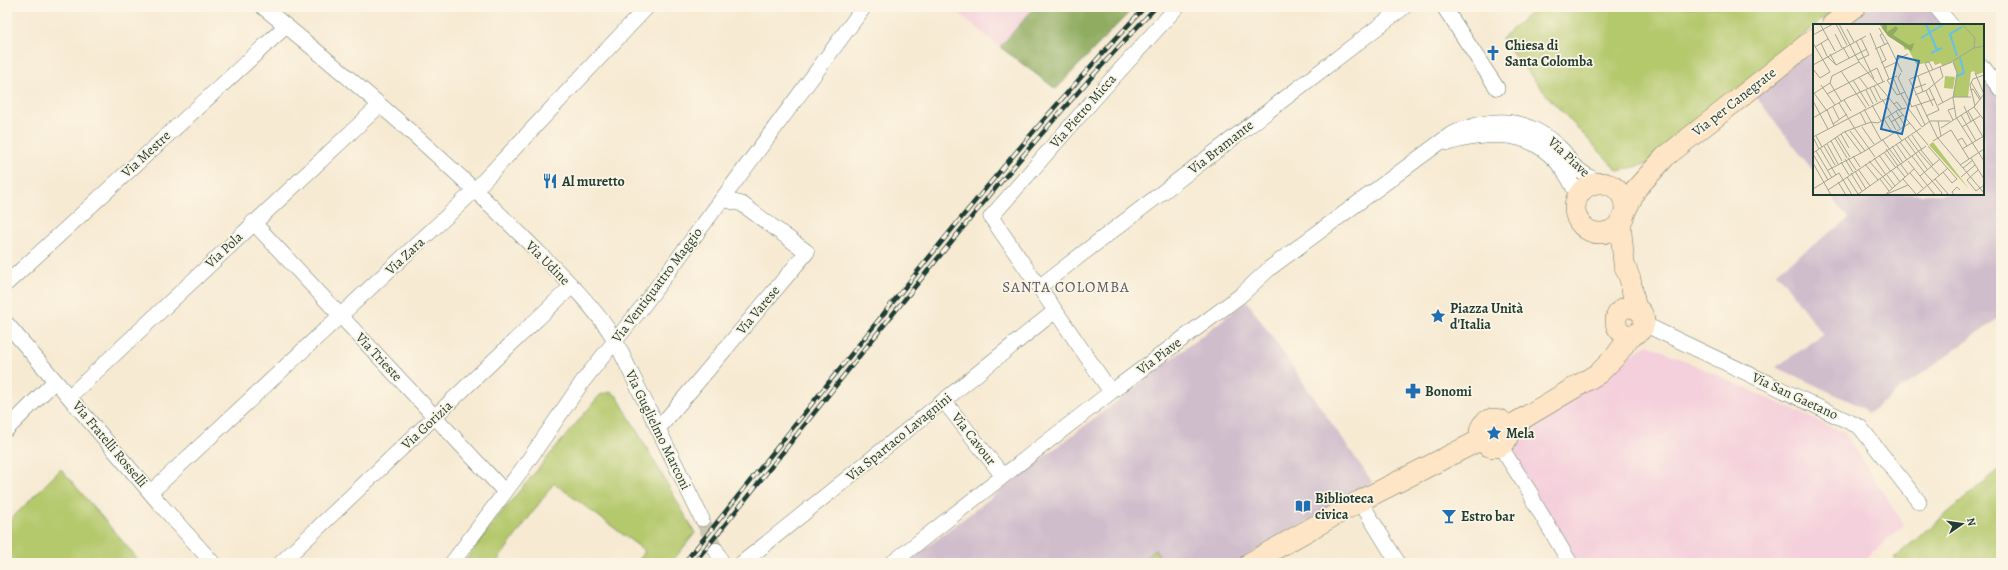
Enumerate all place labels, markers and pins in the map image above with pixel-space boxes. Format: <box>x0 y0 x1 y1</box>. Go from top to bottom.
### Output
place label: Chiesa di Santa Colomba <box>1505 36 1593 71</box>
church icon: Chiesa di Santa Colomba <box>1484 44 1502 62</box>
restaurant icon: Al muretto <box>541 172 559 190</box>
place label: Al muretto <box>561 172 625 191</box>
place label: Piazza Unità d'Italia <box>1450 299 1524 334</box>
place icon: Piazza Unità d'Italia <box>1429 307 1447 325</box>
pharmacy icon: Bonomi <box>1404 382 1422 400</box>
place label: Bonomi <box>1425 382 1472 401</box>
place icon: Mela <box>1485 424 1503 442</box>
place label: Mela <box>1506 424 1535 443</box>
place label: Biblioteca civica <box>1315 489 1374 524</box>
library icon: Biblioteca civica <box>1294 497 1312 515</box>
bar icon: Estro bar <box>1440 507 1458 525</box>
place label: Estro bar <box>1461 507 1515 526</box>

